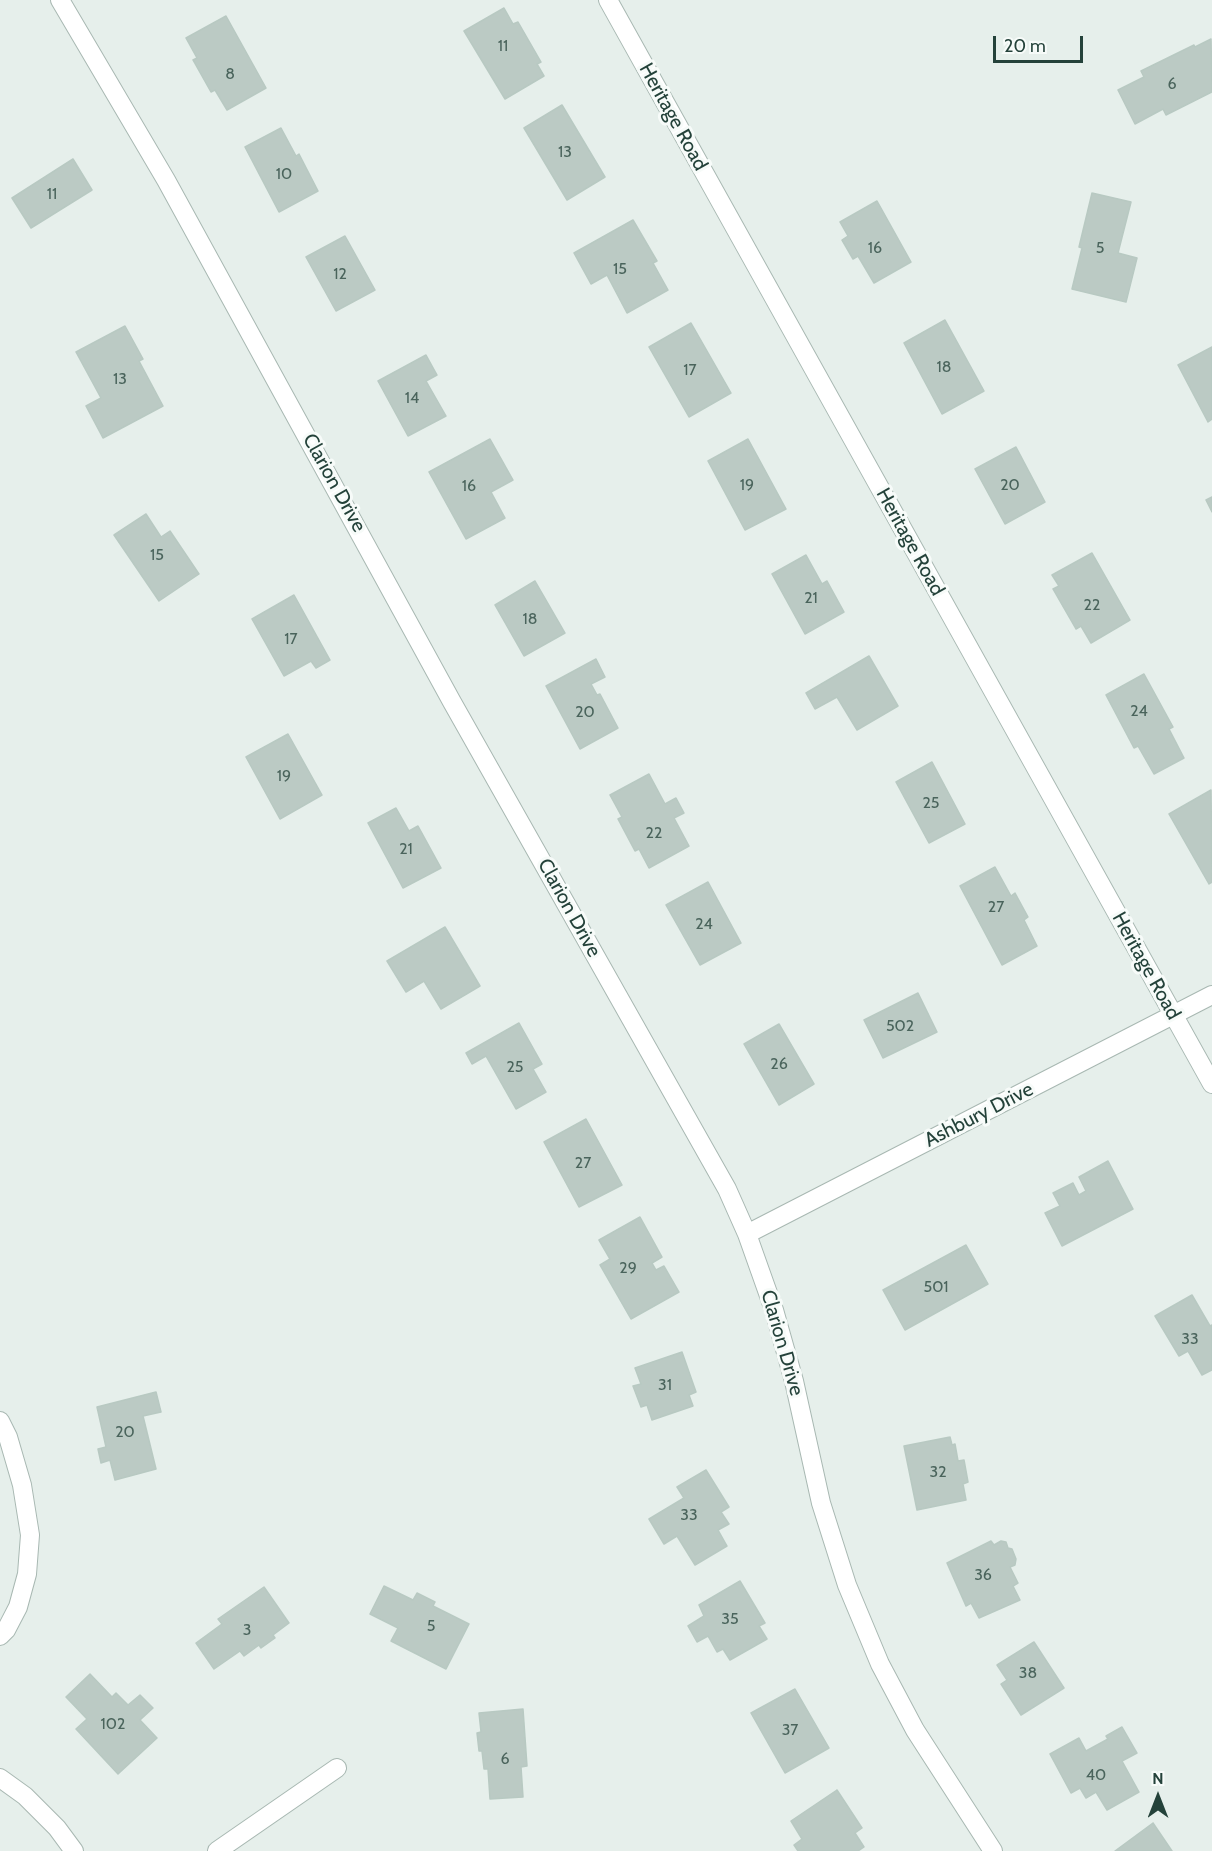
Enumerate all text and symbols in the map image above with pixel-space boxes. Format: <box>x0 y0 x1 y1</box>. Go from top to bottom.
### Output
scale bar <box>996 24 1086 62</box>
text: 20 m <box>1004 35 1046 57</box>
house number: 11 <box>498 36 508 56</box>
street label: Heritage Road <box>634 59 712 175</box>
house number: 8 <box>225 64 235 84</box>
house number: 6 <box>1167 74 1177 94</box>
house number: 13 <box>558 142 572 162</box>
house number: 10 <box>276 164 292 184</box>
house number: 11 <box>47 184 57 204</box>
house number: 16 <box>868 238 882 258</box>
house number: 5 <box>1096 238 1104 258</box>
house number: 15 <box>613 259 627 279</box>
house number: 12 <box>333 264 347 284</box>
house number: 18 <box>937 357 951 377</box>
house number: 17 <box>683 360 697 380</box>
house number: 13 <box>113 369 127 389</box>
house number: 14 <box>405 388 419 408</box>
street label: Clarion Drive <box>297 430 371 536</box>
house number: 19 <box>740 475 754 495</box>
house number: 20 <box>1000 475 1020 495</box>
house number: 16 <box>462 476 476 496</box>
street label: Heritage Road <box>871 484 949 600</box>
house number: 15 <box>150 545 164 565</box>
house number: 21 <box>804 588 818 608</box>
house number: 22 <box>1084 595 1100 615</box>
house number: 18 <box>523 609 537 629</box>
house number: 17 <box>284 629 298 649</box>
house number: 24 <box>1130 701 1148 721</box>
house number: 20 <box>575 702 595 722</box>
house number: 19 <box>277 766 291 786</box>
house number: 25 <box>922 793 940 813</box>
house number: 22 <box>646 823 662 843</box>
house number: 21 <box>399 839 413 859</box>
street label: Clarion Drive <box>532 855 606 961</box>
house number: 27 <box>988 897 1004 917</box>
street label: Heritage Road <box>1107 908 1185 1024</box>
house number: 24 <box>695 914 713 934</box>
house number: 502 <box>886 1016 914 1036</box>
house number: 26 <box>770 1054 788 1074</box>
house number: 25 <box>506 1057 524 1077</box>
street label: Ashbury Drive <box>921 1077 1037 1153</box>
house number: 27 <box>575 1153 591 1173</box>
house number: 29 <box>619 1258 637 1278</box>
house number: 501 <box>923 1277 949 1297</box>
street label: Clarion Drive <box>755 1287 809 1399</box>
house number: 33 <box>1181 1329 1199 1349</box>
house number: 31 <box>658 1375 672 1395</box>
house number: 20 <box>115 1422 135 1442</box>
house number: 32 <box>929 1462 947 1482</box>
house number: 33 <box>680 1505 698 1525</box>
house number: 36 <box>974 1565 992 1585</box>
house number: 35 <box>721 1609 739 1629</box>
house number: 5 <box>427 1616 435 1636</box>
house number: 3 <box>243 1620 251 1640</box>
house number: 38 <box>1019 1663 1037 1683</box>
house number: 102 <box>101 1714 125 1734</box>
house number: 37 <box>782 1720 798 1740</box>
house number: 6 <box>500 1749 510 1769</box>
house number: 40 <box>1086 1765 1106 1785</box>
north arrow <box>1128 1767 1188 1827</box>
text: N <box>1152 1769 1164 1788</box>

